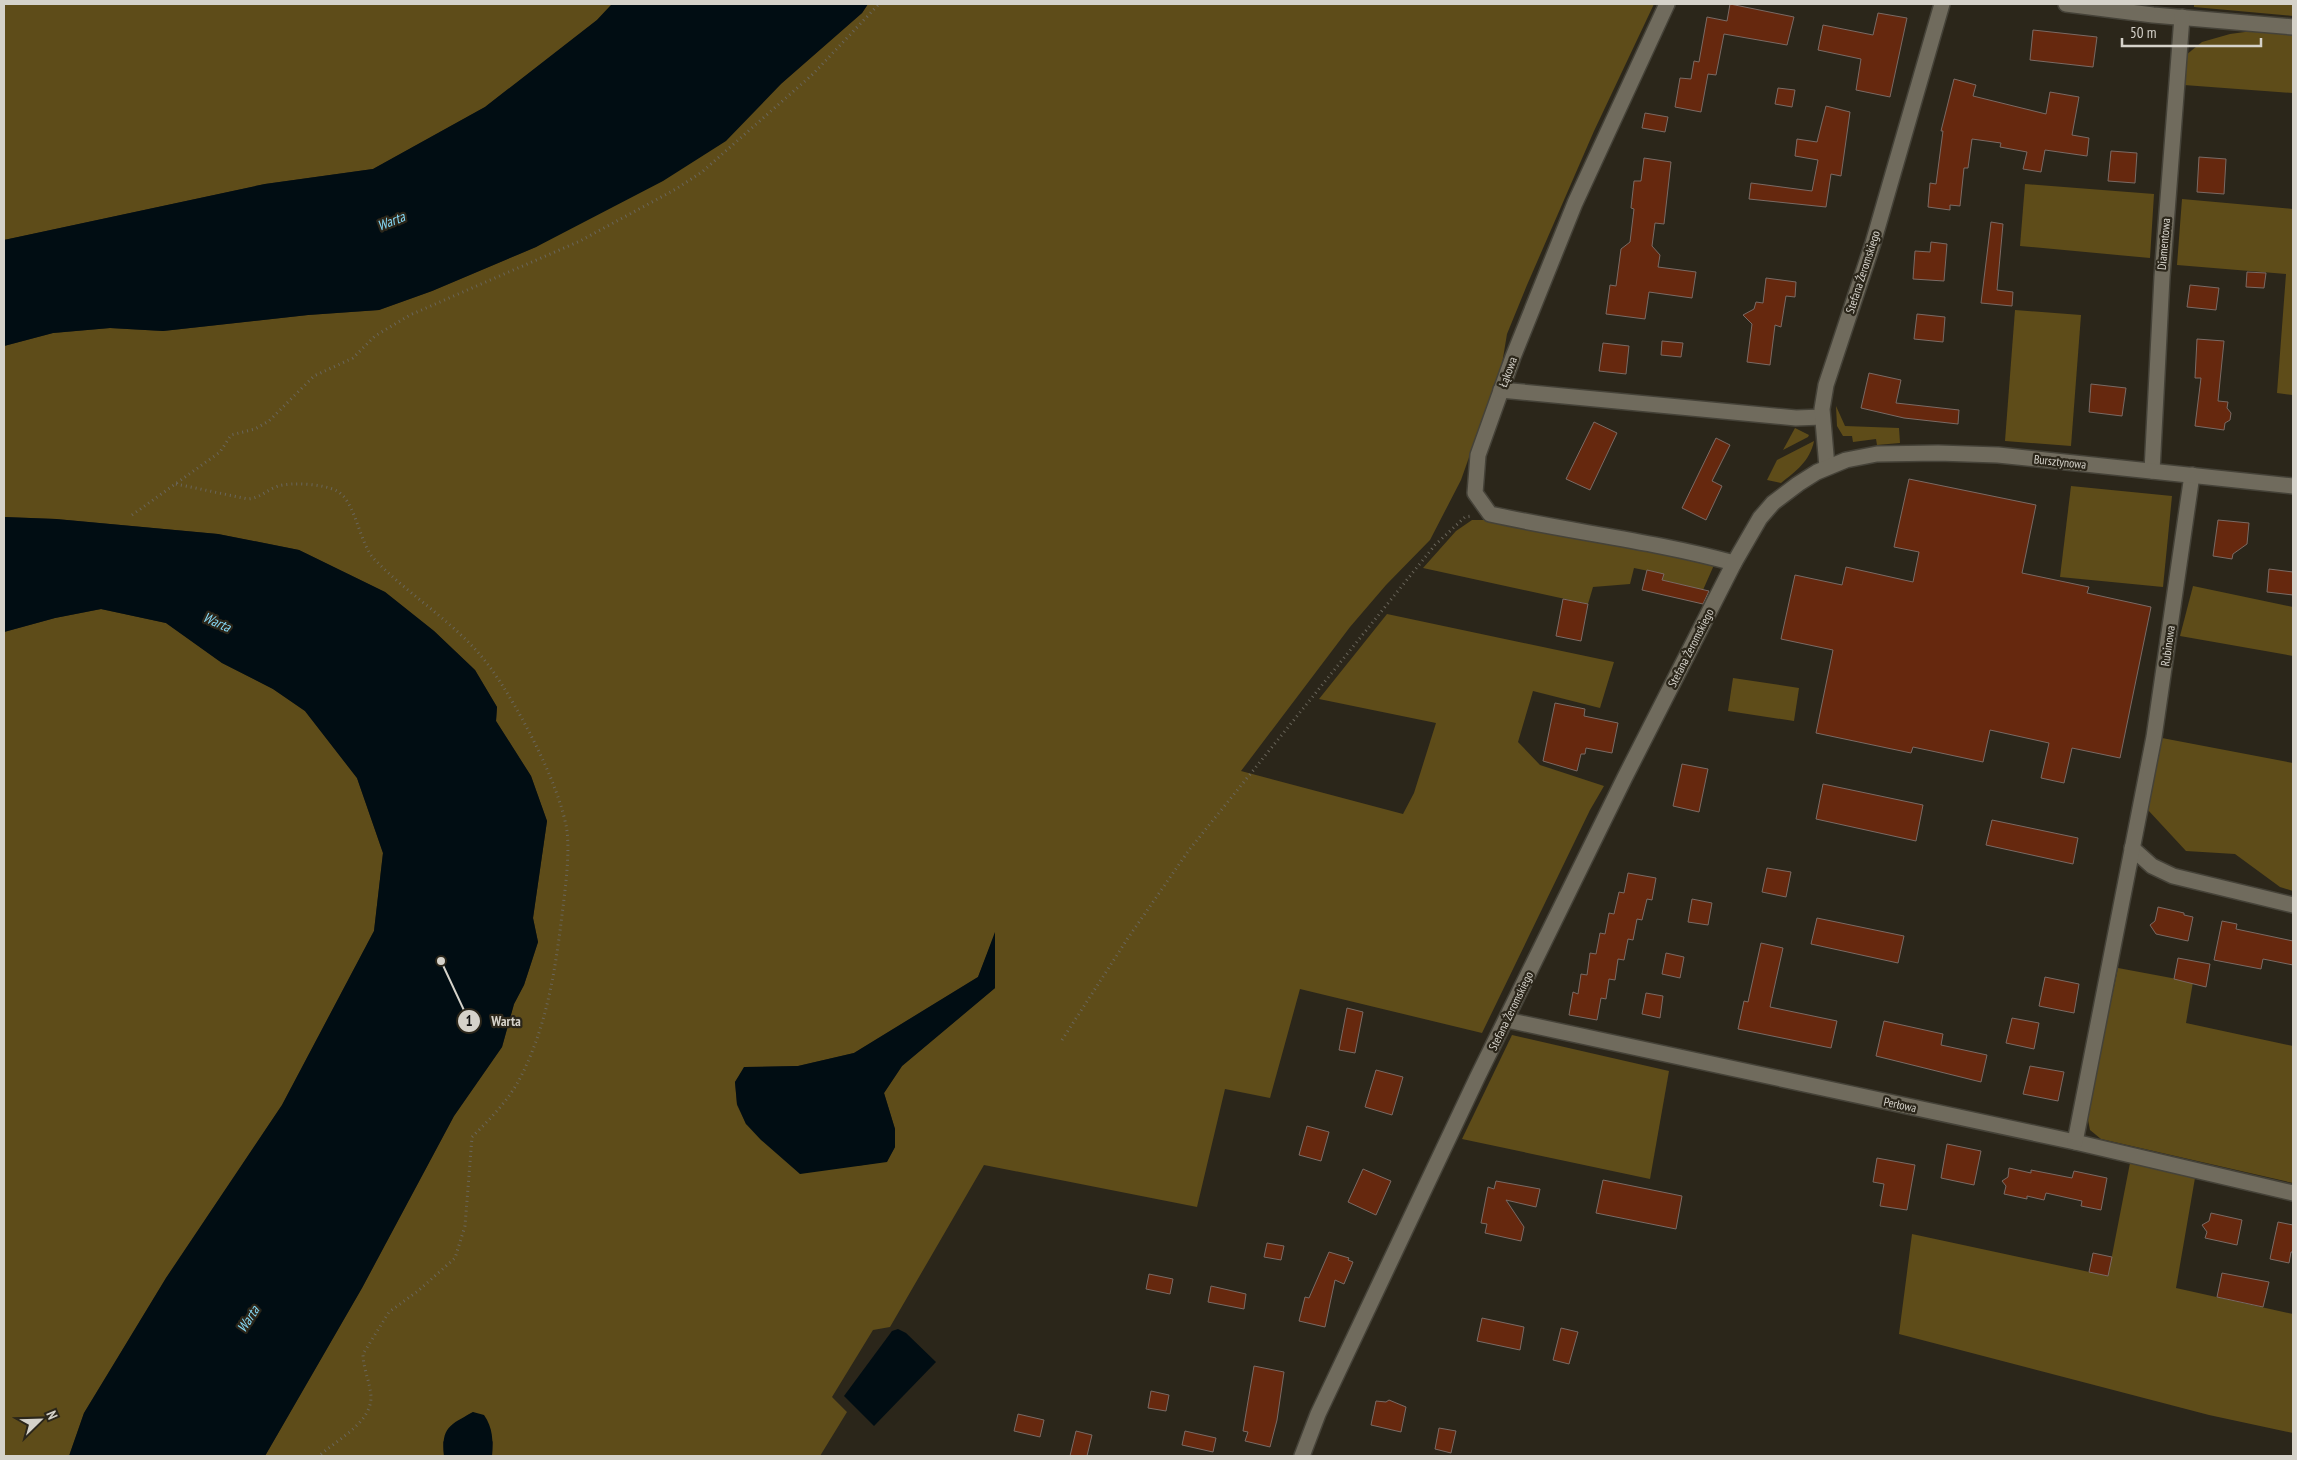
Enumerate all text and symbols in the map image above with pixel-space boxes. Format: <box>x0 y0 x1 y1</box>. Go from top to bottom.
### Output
scale bar <box>2122 15 2261 47</box>
text: 50 m <box>2130 23 2156 42</box>
water label: Warta <box>375 207 409 235</box>
street label: Diamentowa <box>2154 217 2173 270</box>
street label: Stefana Żeromskiego <box>1842 229 1883 315</box>
street label: Łąkowa <box>1495 354 1520 389</box>
street label: Bursztynowa <box>2033 451 2087 472</box>
street label: Stefana Żeromskiego <box>1664 606 1717 690</box>
water label: Warta <box>200 608 235 637</box>
street label: Rubinowa <box>2157 624 2178 667</box>
street label: Stefana Żeromskiego <box>1485 969 1536 1053</box>
callout: Warta <box>456 1007 531 1036</box>
text: 1 <box>465 1011 473 1030</box>
text: Warta <box>490 1012 521 1030</box>
street label: Perłowa <box>1882 1094 1918 1115</box>
water label: Warta <box>233 1301 264 1336</box>
north arrow <box>15 1395 65 1445</box>
text: N <box>42 1408 62 1422</box>

